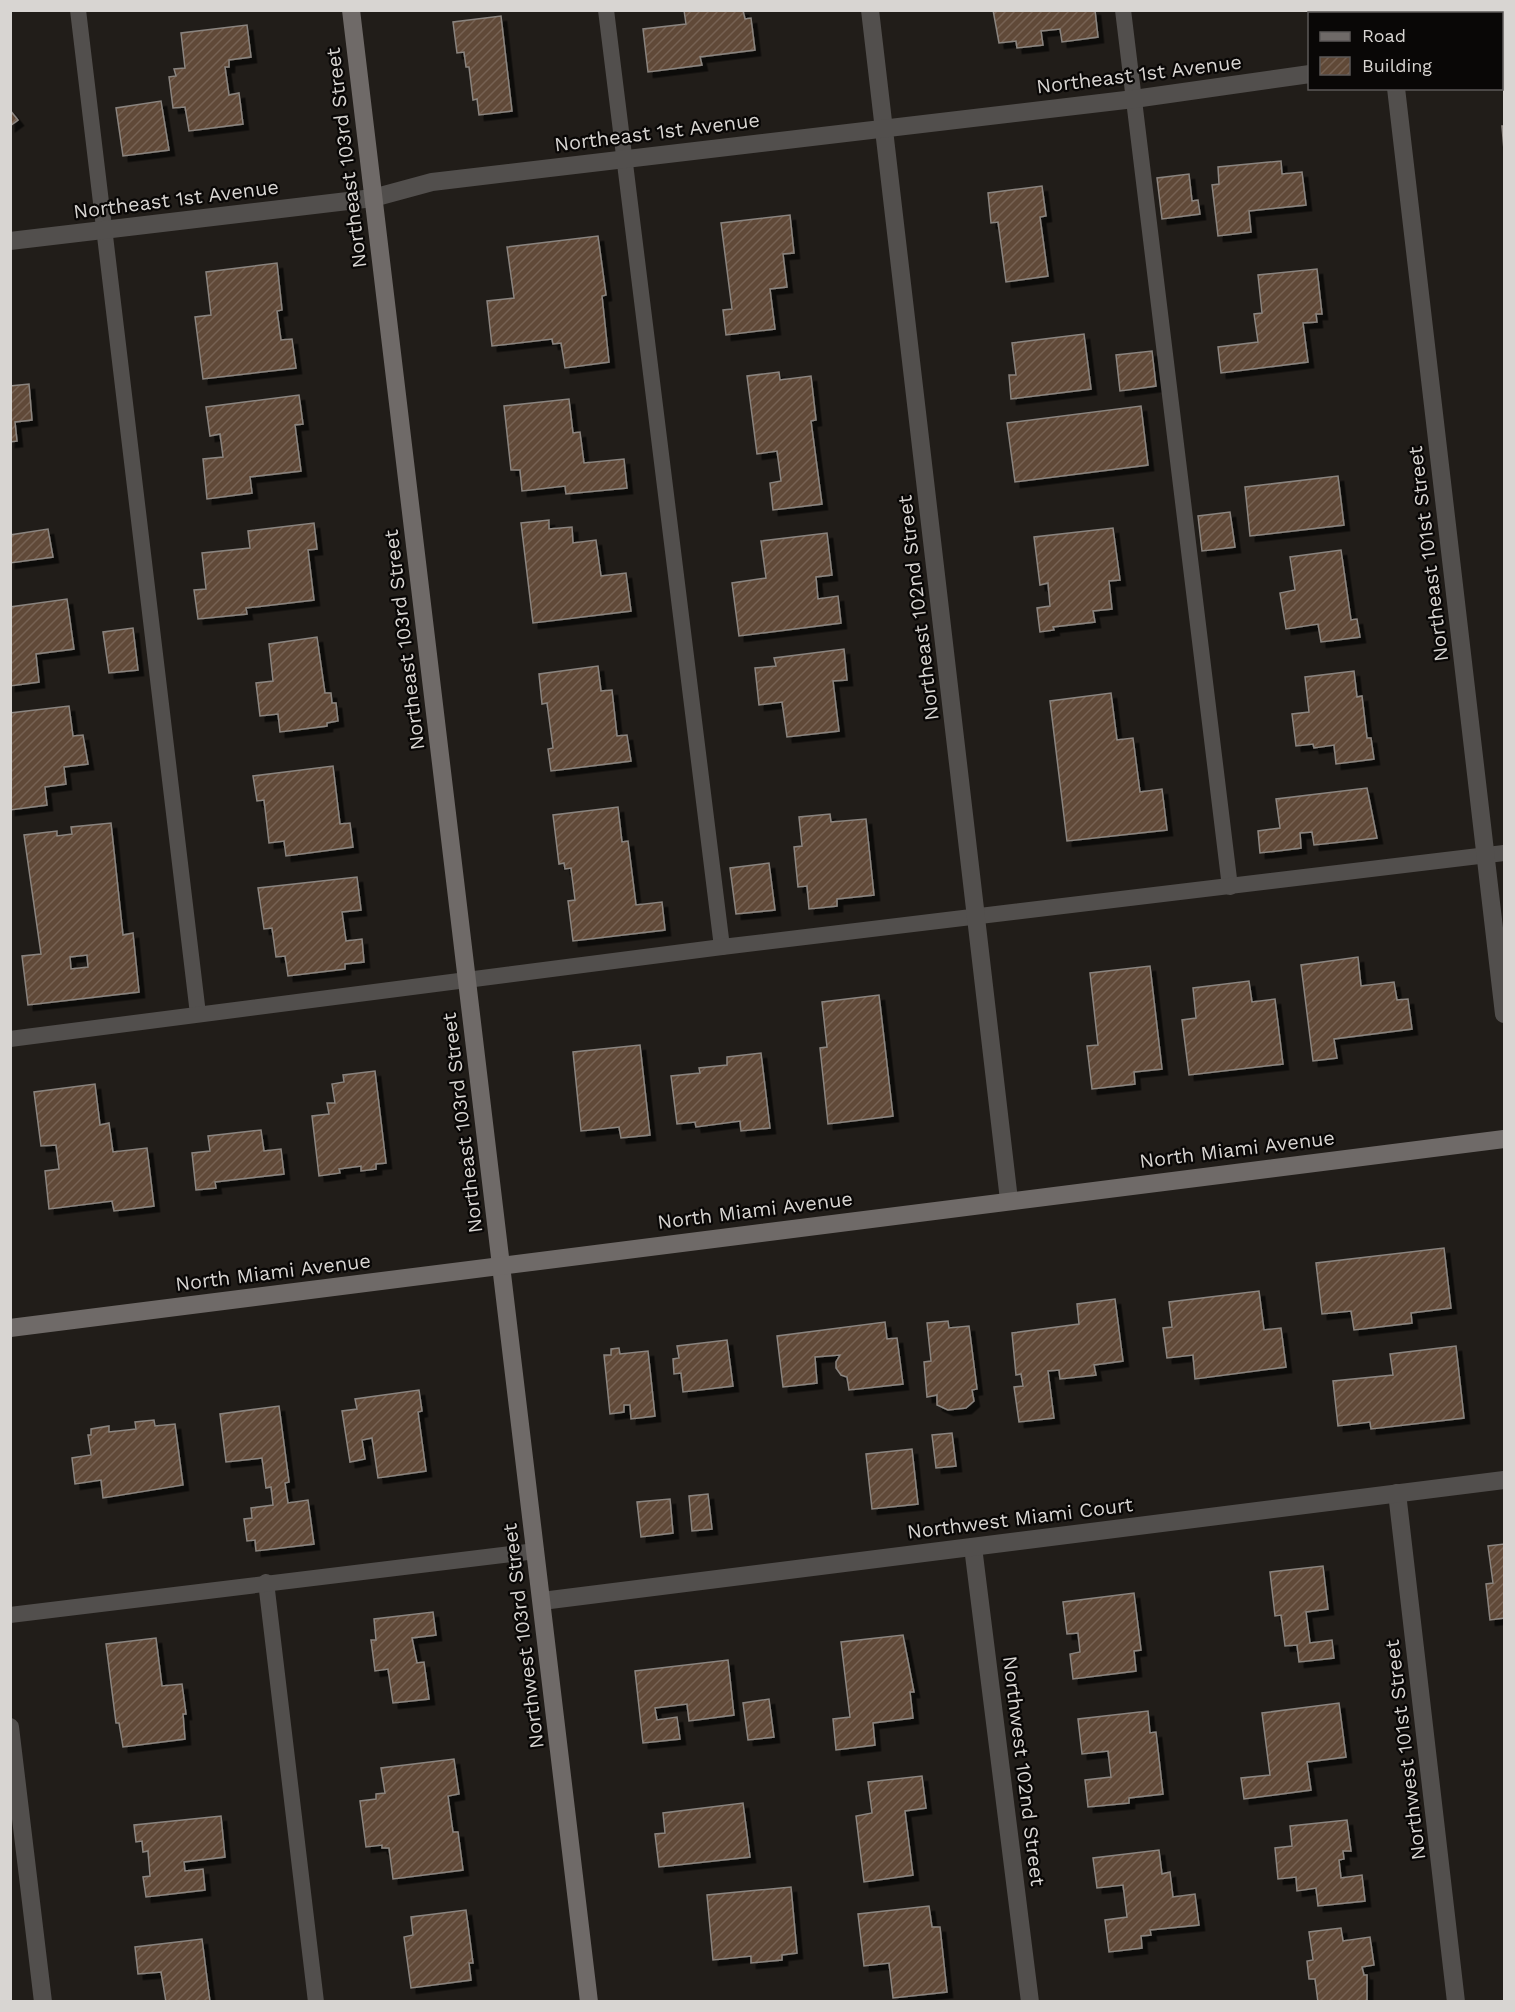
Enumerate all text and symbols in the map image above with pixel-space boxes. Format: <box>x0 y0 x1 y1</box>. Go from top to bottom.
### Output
legend <box>1308 12 1503 90</box>
text: Road <box>1362 25 1406 46</box>
street label: Northeast 103rd Street <box>320 46 371 270</box>
street label: Northeast 1st Avenue <box>1035 50 1243 98</box>
text: Building <box>1362 55 1432 76</box>
street label: Northeast 1st Avenue <box>553 108 761 156</box>
street label: Northeast 1st Avenue <box>72 175 280 223</box>
street label: Northeast 101st Street <box>1403 444 1453 663</box>
street label: Northeast 102nd Street <box>892 493 944 722</box>
street label: Northeast 103rd Street <box>378 528 429 752</box>
street label: Northeast 103rd Street <box>436 1011 487 1235</box>
street label: North Miami Avenue <box>1138 1125 1336 1173</box>
street label: North Miami Avenue <box>656 1186 854 1234</box>
street label: North Miami Avenue <box>174 1248 372 1296</box>
street label: Northwest Miami Court <box>906 1492 1135 1544</box>
street label: Northwest 103rd Street <box>497 1521 549 1750</box>
street label: Northwest 101st Street <box>1379 1638 1430 1862</box>
street label: Northwest 102nd Street <box>998 1654 1050 1888</box>

